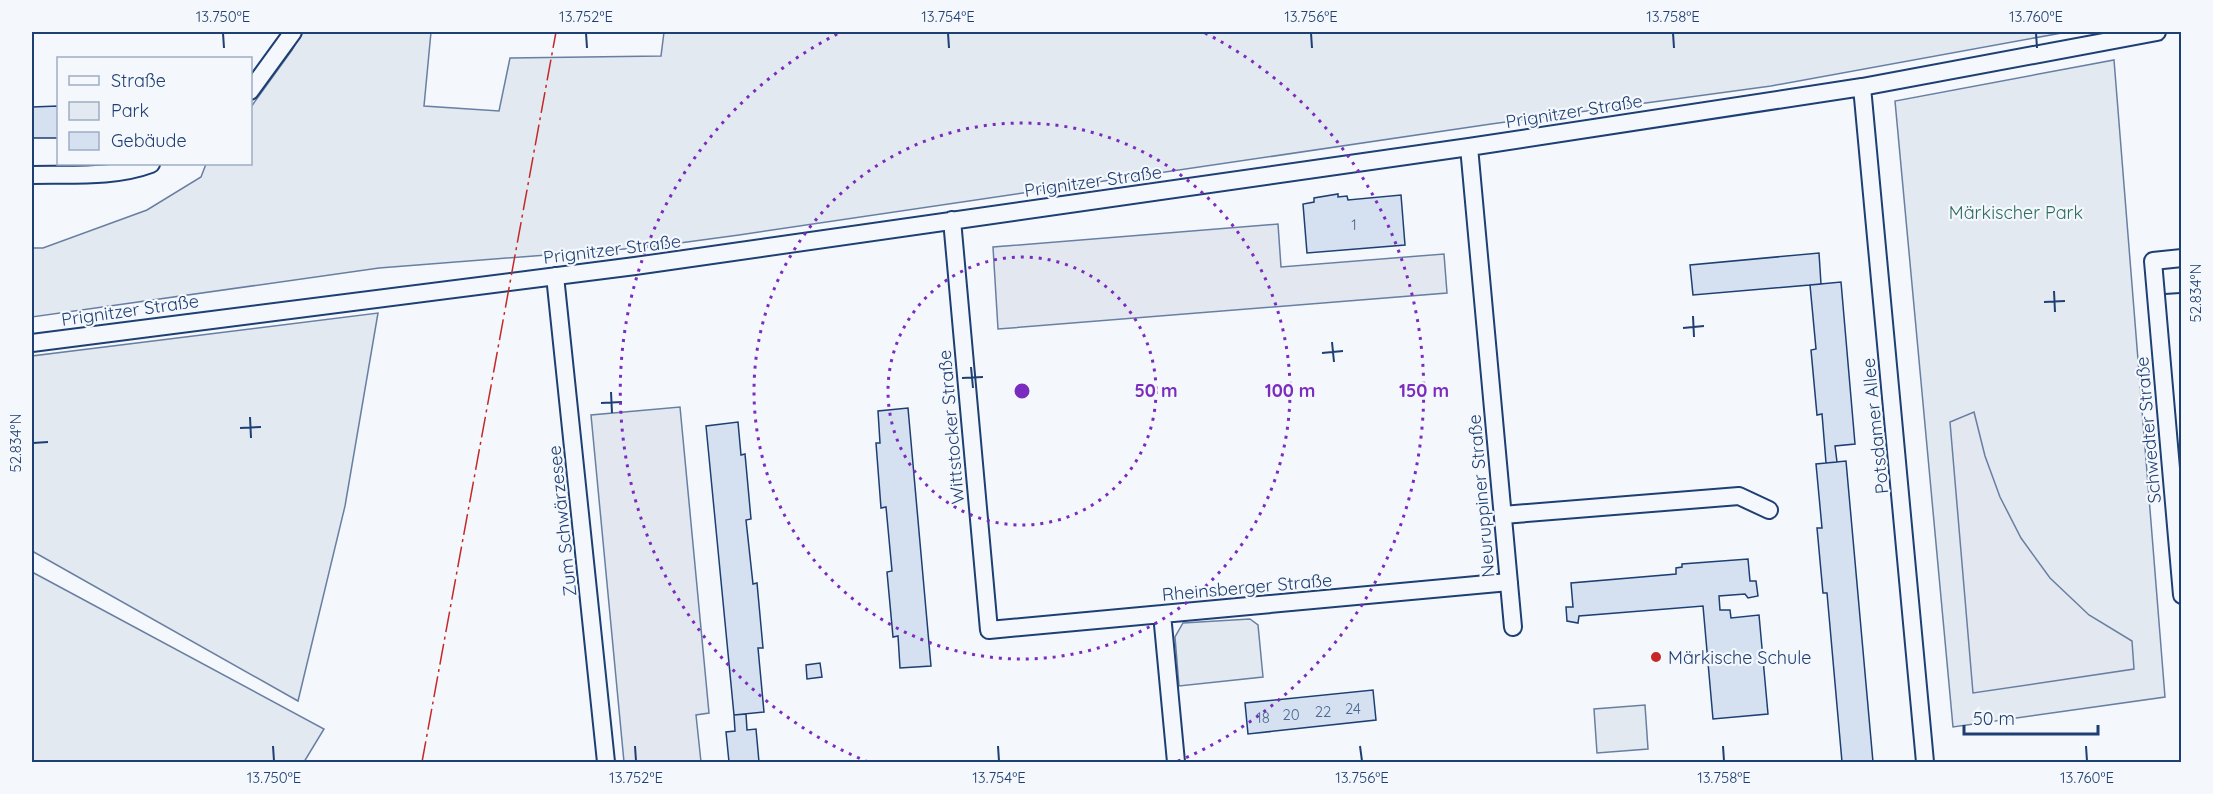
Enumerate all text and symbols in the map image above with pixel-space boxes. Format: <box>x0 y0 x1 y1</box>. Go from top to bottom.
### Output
text: 13.750°E <box>196 7 250 26</box>
text: 13.752°E <box>559 7 613 26</box>
text: 13.754°E <box>921 7 975 26</box>
text: 13.756°E <box>1284 7 1338 26</box>
text: 13.758°E <box>1646 7 1700 26</box>
text: 13.760°E <box>2009 7 2063 26</box>
legend <box>57 57 252 165</box>
text: Straße <box>111 69 166 92</box>
street label: Prignitzer Straße <box>1504 89 1644 133</box>
text: Park <box>111 99 149 122</box>
text: Gebäude <box>111 129 187 152</box>
street label: Prignitzer Straße <box>1023 160 1163 202</box>
park label: Märkischer Park <box>1949 201 2083 224</box>
house number: 1 <box>1351 215 1357 234</box>
street label: Prignitzer Straße <box>542 229 682 269</box>
text: 52.834°N <box>2186 264 2205 322</box>
street label: Prignitzer Straße <box>60 289 200 331</box>
street label: Wittstocker Straße <box>933 349 969 505</box>
street label: Schwedter Straße <box>2130 356 2166 504</box>
street label: Potsdamer Allee <box>1856 357 1894 495</box>
text: 50 m <box>1134 379 1178 402</box>
text: 100 m <box>1265 379 1315 402</box>
text: 150 m <box>1399 379 1449 402</box>
centre of rings <box>1012 381 1032 401</box>
street label: Neuruppiner Straße <box>1462 413 1500 579</box>
text: 52.834°N <box>6 414 25 472</box>
street label: Zum Schwärzesee <box>543 444 581 598</box>
street label: Rheinsberger Straße <box>1161 568 1333 606</box>
place label: Märkische Schule <box>1668 646 1811 669</box>
marker: Märkische Schule <box>1649 650 1663 664</box>
scale bar <box>1964 698 2098 736</box>
house number: 24 <box>1345 699 1361 718</box>
house number: 22 <box>1315 702 1331 721</box>
house number: 20 <box>1282 705 1300 724</box>
text: 50 m <box>1973 707 2015 730</box>
house number: 18 <box>1256 708 1270 727</box>
text: 13.750°E <box>247 768 301 787</box>
text: 13.752°E <box>609 768 663 787</box>
text: 13.754°E <box>972 768 1026 787</box>
text: 13.756°E <box>1335 768 1389 787</box>
text: 13.758°E <box>1697 768 1751 787</box>
text: 13.760°E <box>2060 768 2114 787</box>

